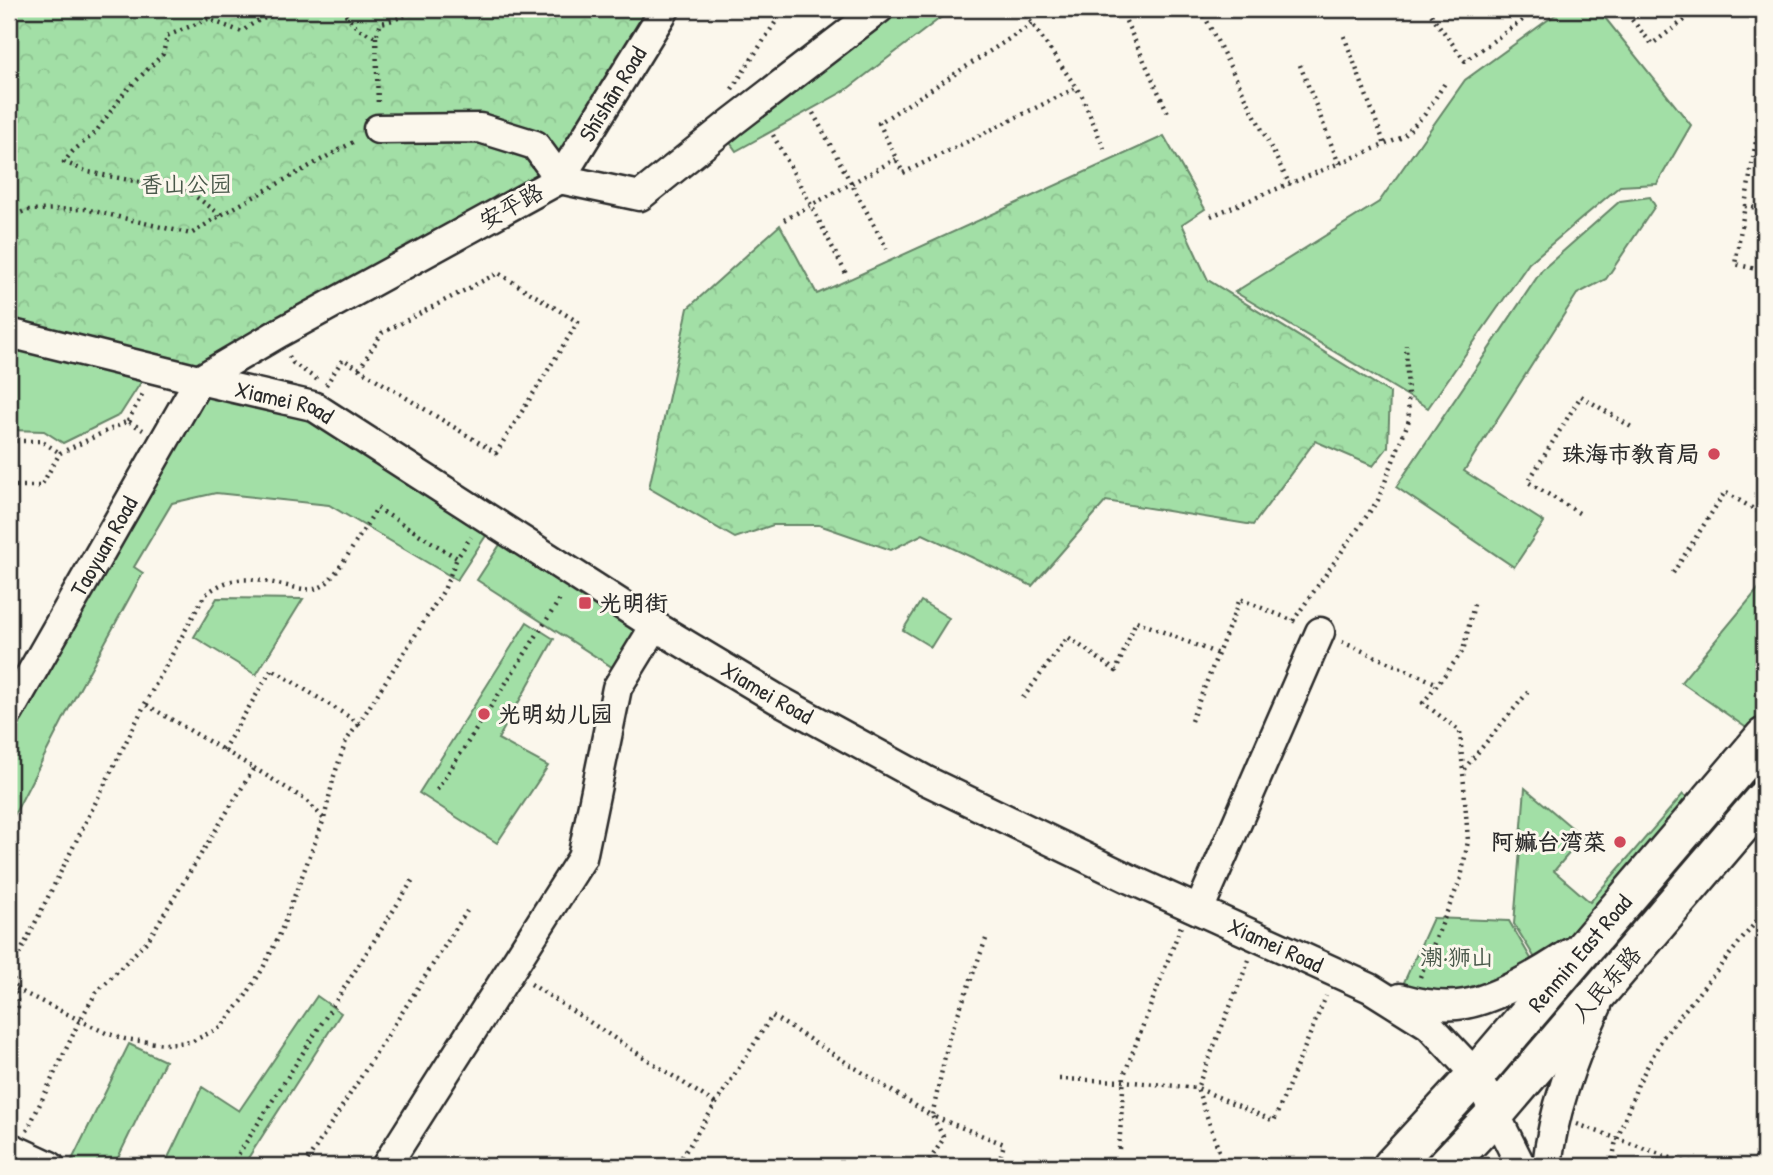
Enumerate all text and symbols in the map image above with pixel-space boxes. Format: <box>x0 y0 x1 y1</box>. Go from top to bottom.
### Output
street label: Shīshān Road <box>571 40 653 147</box>
park label: 香山公园 <box>140 168 232 199</box>
street label: 安平路 <box>473 175 548 236</box>
street label: Xiamei Road <box>232 373 340 430</box>
place label: 珠海市教育局 <box>1562 438 1700 469</box>
marker: 珠海市教育局 <box>1706 446 1722 462</box>
street label: Taoyuan Road <box>63 490 144 602</box>
place label: 光明街 <box>599 587 668 618</box>
marker: 光明街 <box>577 595 593 611</box>
street label: Xiamei Road <box>716 653 819 731</box>
place label: 光明幼儿园 <box>498 698 613 729</box>
marker: 光明幼儿园 <box>476 706 492 722</box>
place label: 阿嫲台湾菜 <box>1491 826 1606 857</box>
marker: 阿嫲台湾菜 <box>1612 834 1628 850</box>
street label: Renmin East Road <box>1520 887 1638 1018</box>
street label: Xiamei Road <box>1224 910 1328 980</box>
street label: 人民东路 <box>1564 939 1647 1029</box>
park label: 潮·狮山 <box>1420 941 1494 972</box>

